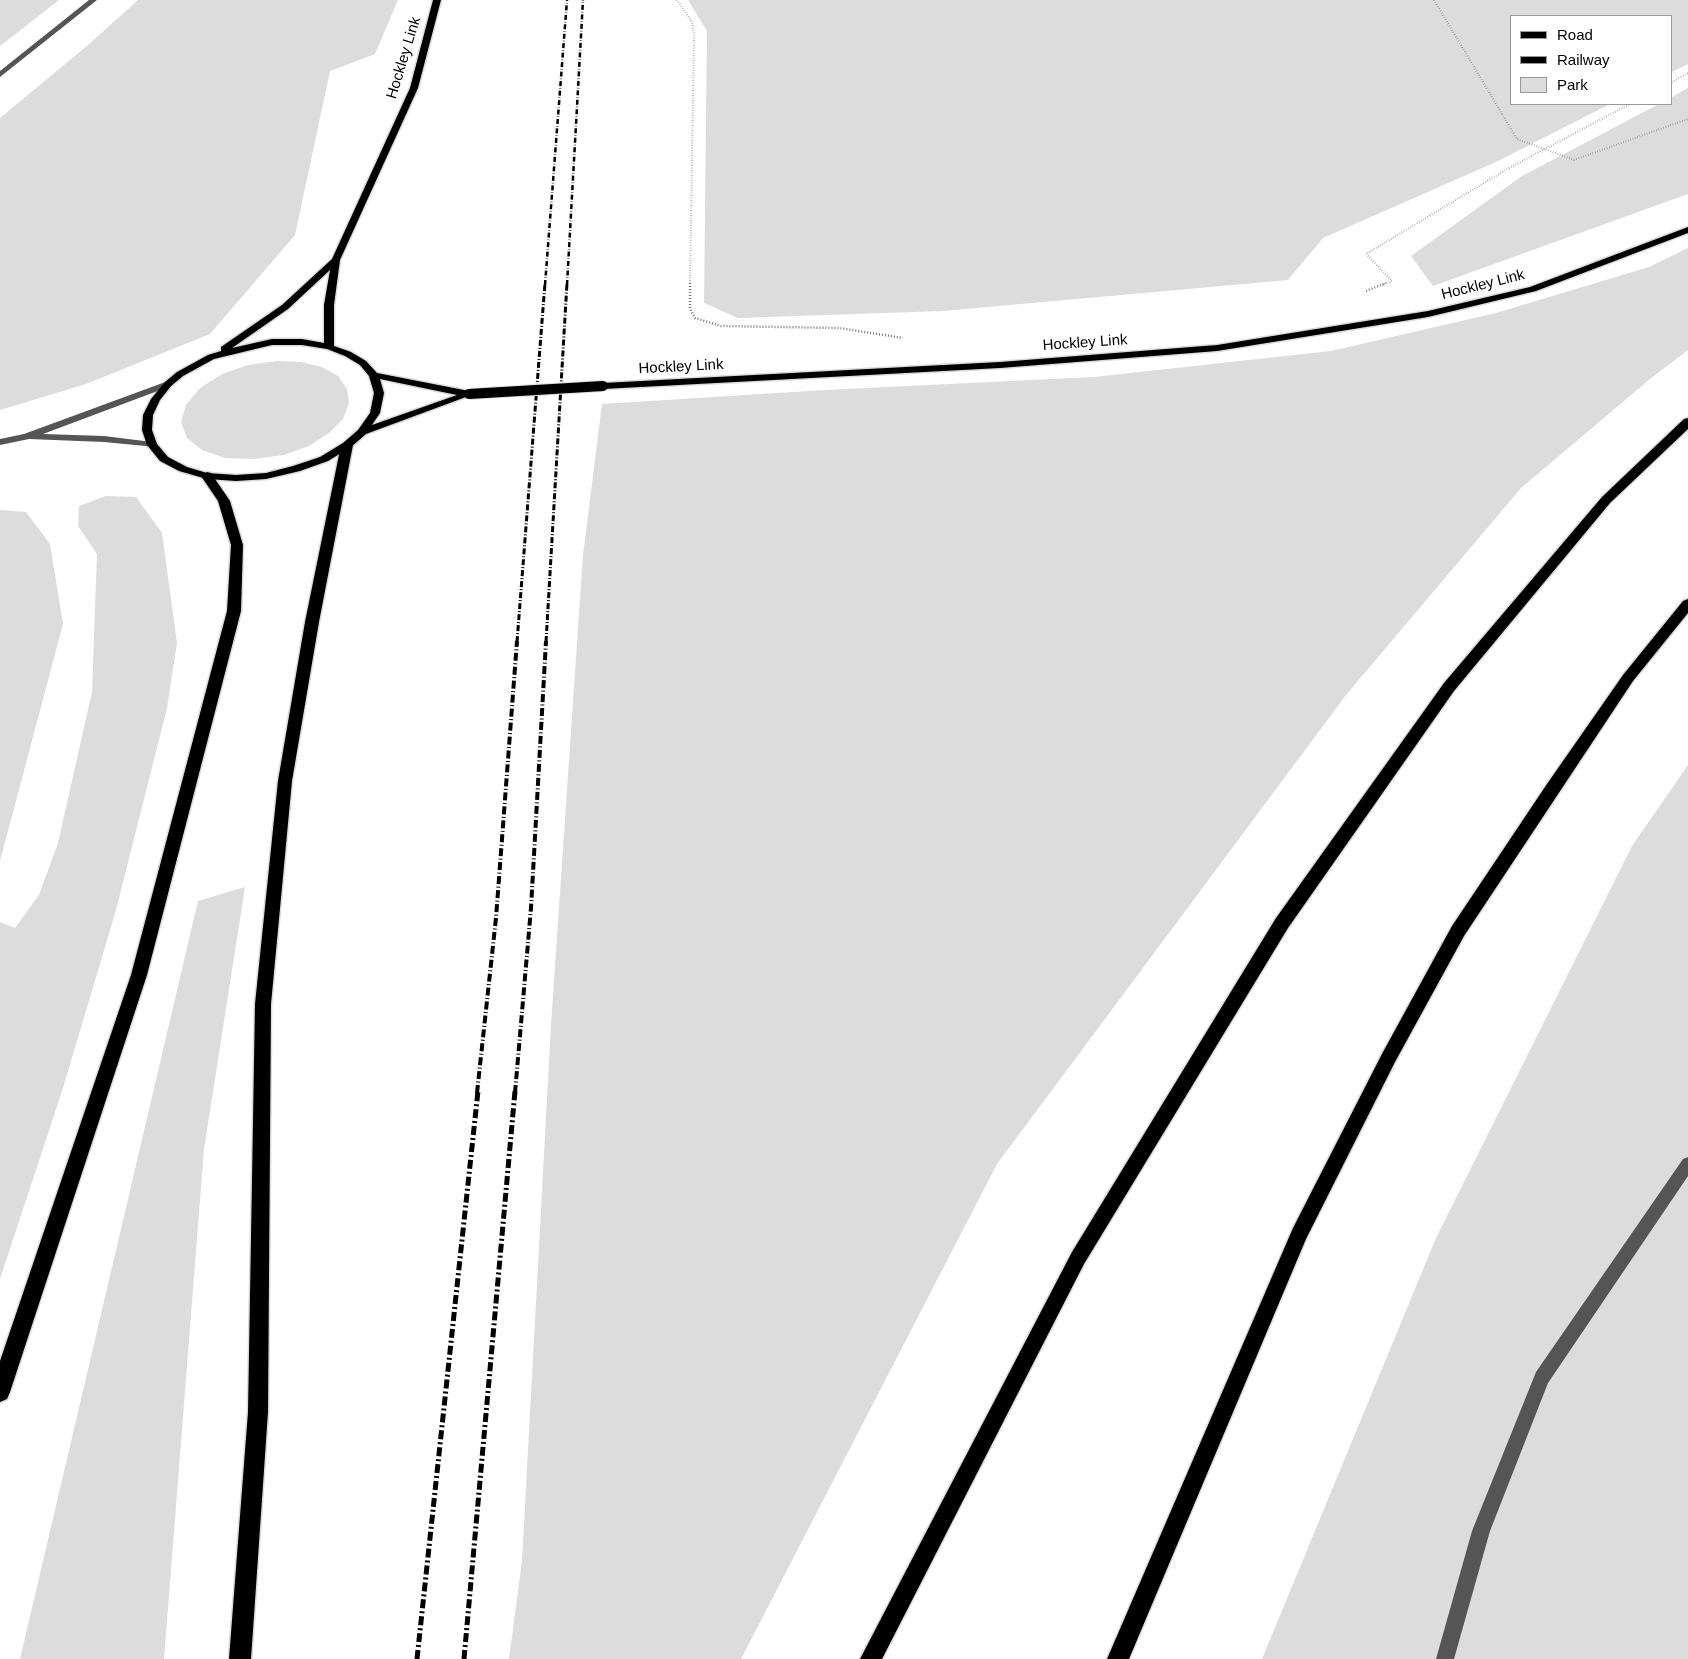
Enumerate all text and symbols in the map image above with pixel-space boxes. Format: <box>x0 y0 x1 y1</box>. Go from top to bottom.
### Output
street label: Hockley Link <box>383 15 425 101</box>
legend <box>1510 15 1673 105</box>
text: Road <box>1557 26 1593 43</box>
text: Railway <box>1557 51 1610 68</box>
text: Park <box>1557 76 1588 93</box>
street label: Hockley Link <box>1440 266 1526 304</box>
street label: Hockley Link <box>1042 331 1128 355</box>
street label: Hockley Link <box>638 356 724 378</box>

